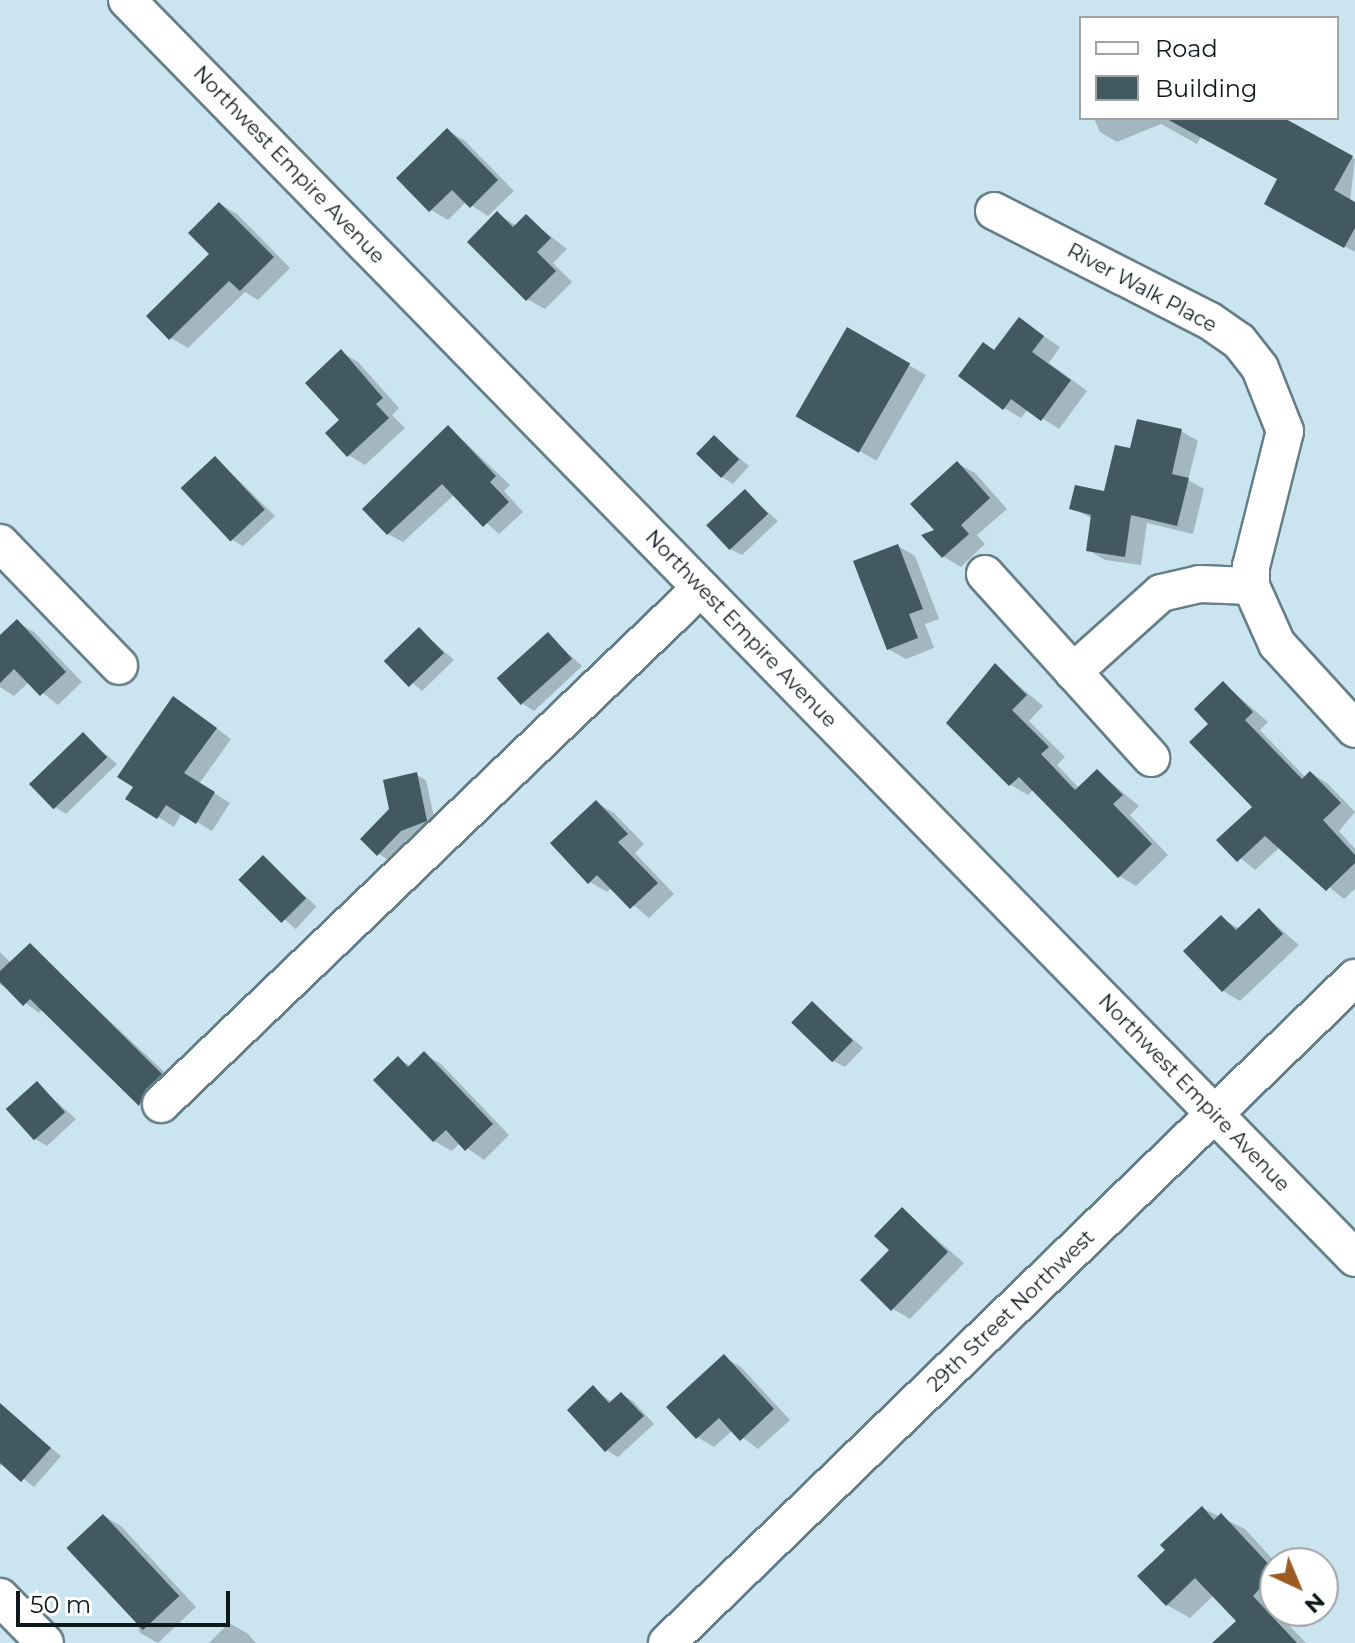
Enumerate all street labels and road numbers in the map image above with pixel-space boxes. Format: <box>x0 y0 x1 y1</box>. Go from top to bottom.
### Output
street label: Northwest Empire Avenue <box>188 61 390 269</box>
street label: River Walk Place <box>1063 238 1221 338</box>
street label: Northwest Empire Avenue <box>640 525 842 733</box>
street label: Northwest Empire Avenue <box>1093 989 1295 1197</box>
street label: 29th Street Northwest <box>923 1225 1099 1397</box>

